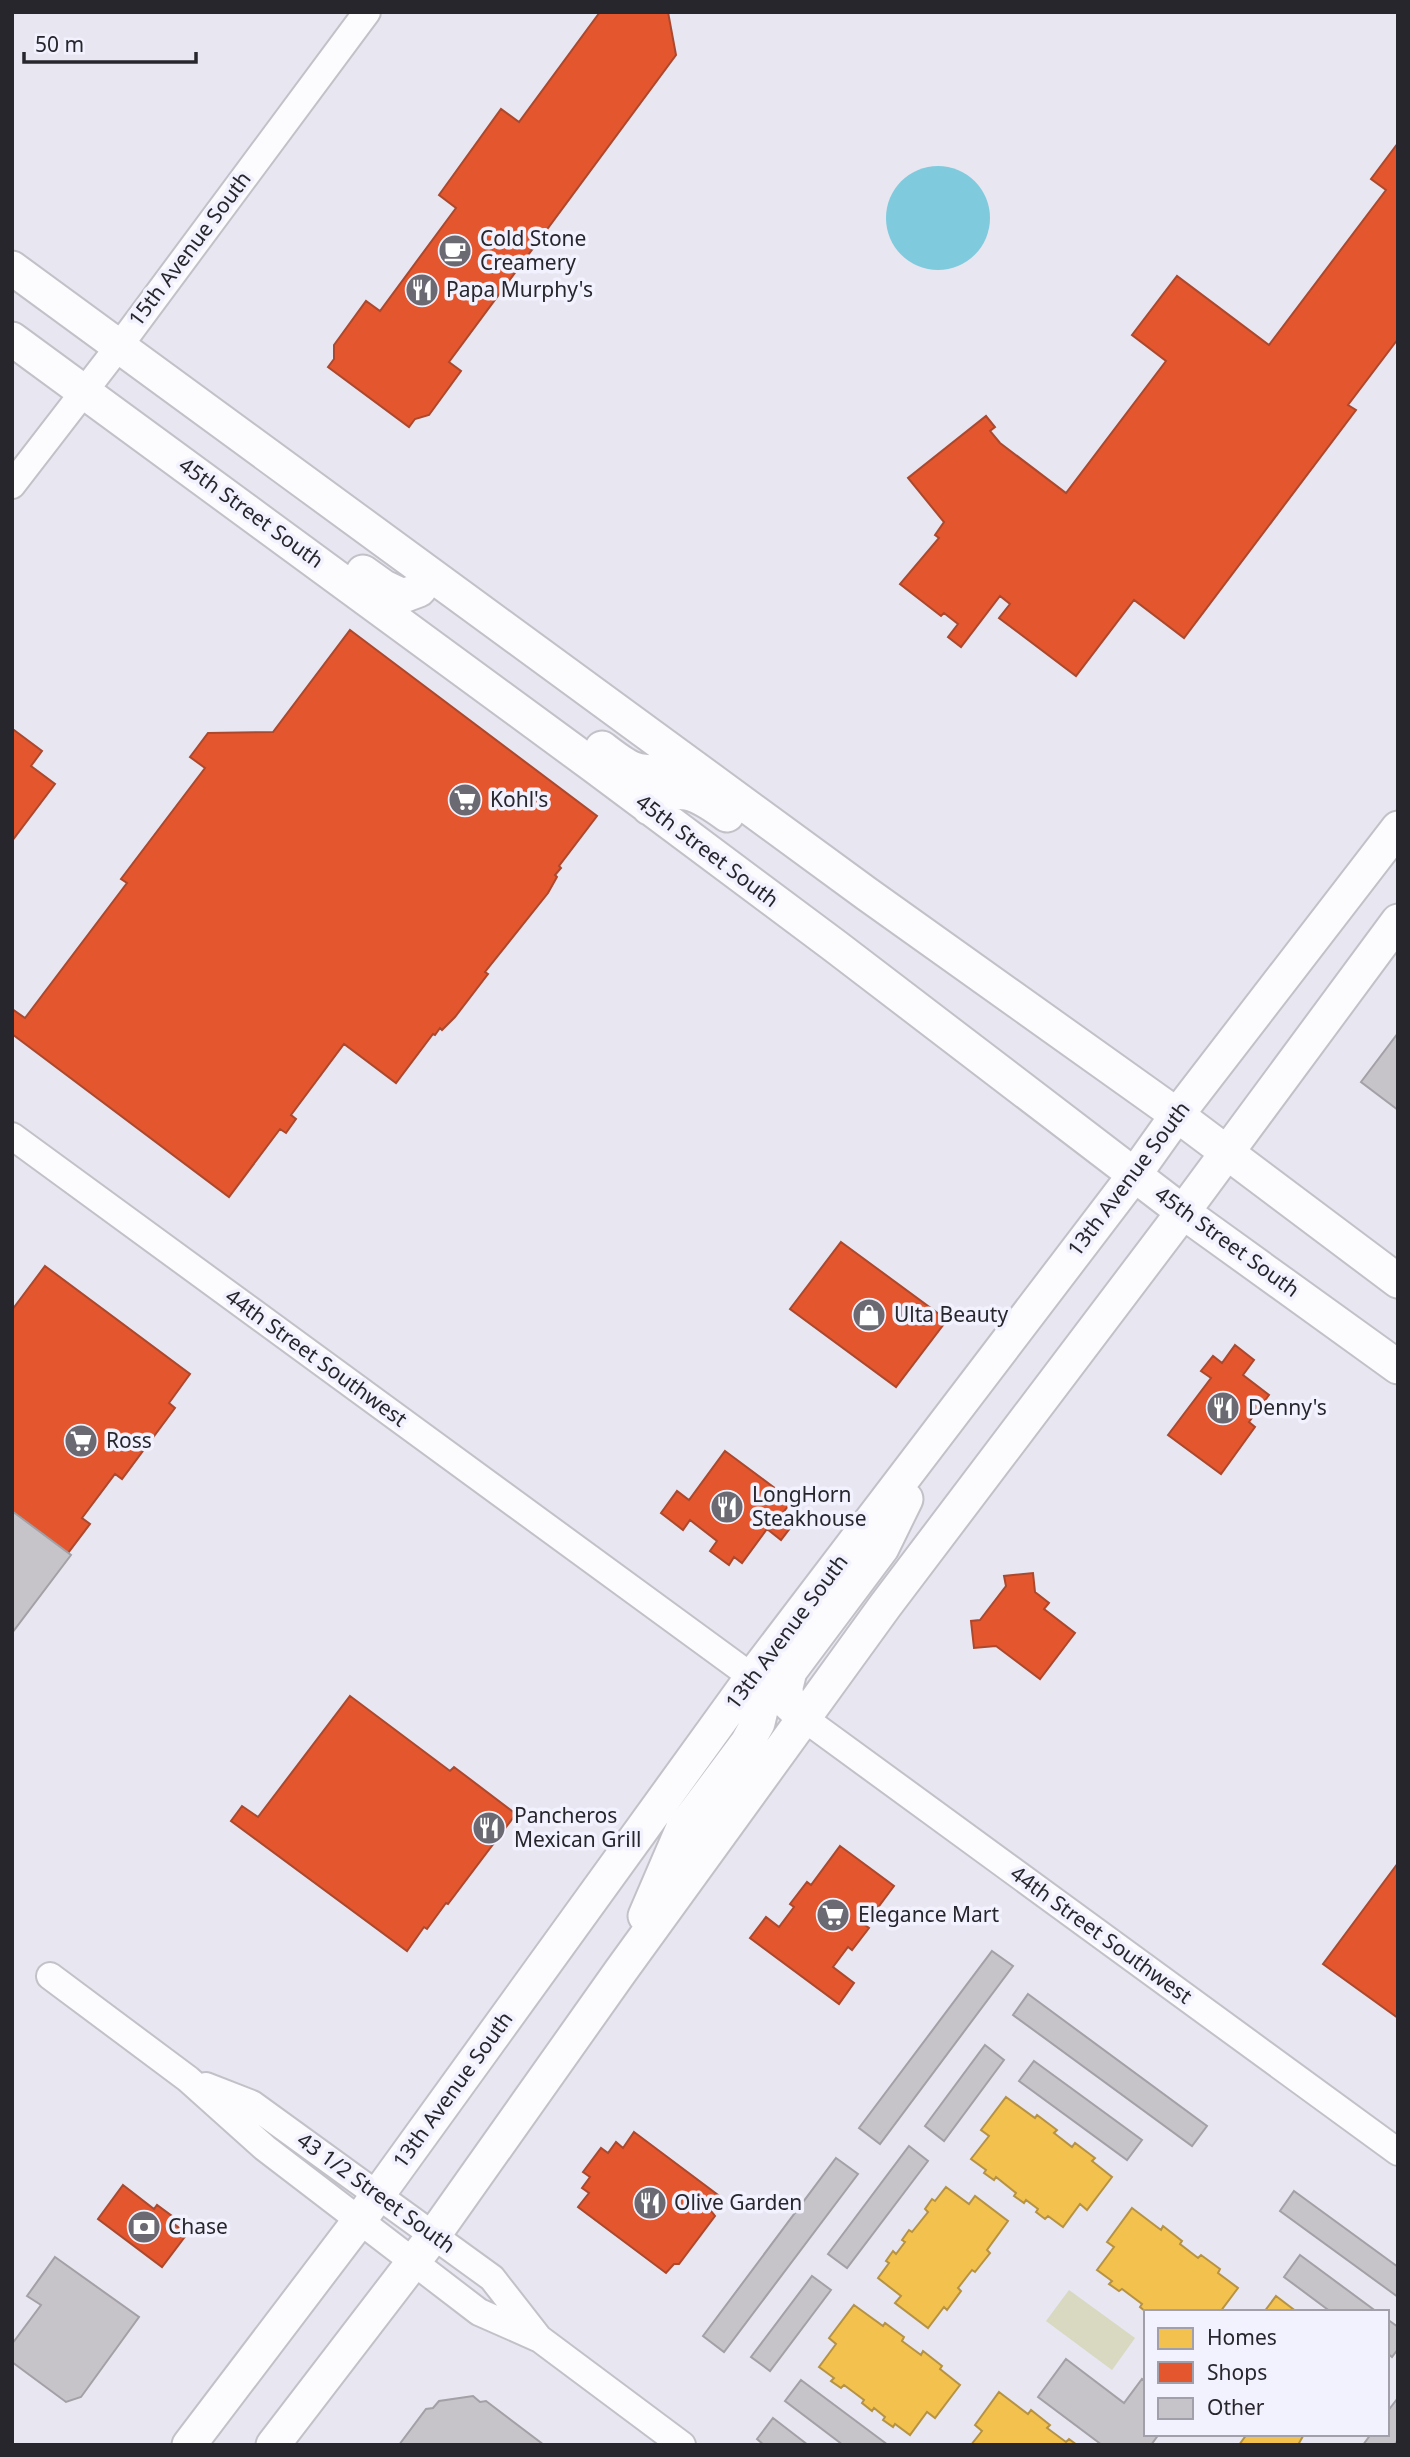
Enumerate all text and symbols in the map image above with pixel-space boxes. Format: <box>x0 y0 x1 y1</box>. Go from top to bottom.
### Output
scale bar <box>24 21 196 65</box>
text: 50 m <box>35 30 84 58</box>
street label: 15th Avenue South <box>122 165 257 332</box>
place label: Cold Stone Creamery <box>480 224 586 276</box>
cafe icon: Cold Stone Creamery <box>436 232 474 270</box>
restaurant icon: Papa Murphy's <box>403 271 441 309</box>
place label: Papa Murphy's <box>446 275 593 303</box>
street label: 45th Street South <box>174 450 329 574</box>
supermarket icon: Kohl's <box>446 781 484 819</box>
place label: Kohl's <box>490 785 548 813</box>
street label: 45th Street South <box>631 787 785 913</box>
street label: 13th Avenue South <box>1061 1095 1196 1262</box>
street label: 45th Street South <box>1150 1179 1305 1303</box>
street label: 44th Street Southwest <box>220 1282 413 1433</box>
shop icon: Ulta Beauty <box>850 1296 888 1334</box>
place label: Ulta Beauty <box>894 1300 1008 1328</box>
restaurant icon: Denny's <box>1204 1389 1242 1427</box>
place label: Denny's <box>1248 1393 1327 1421</box>
supermarket icon: Ross <box>62 1422 100 1460</box>
place label: Ross <box>106 1426 152 1454</box>
place label: LongHorn Steakhouse <box>752 1480 867 1532</box>
restaurant icon: LongHorn Steakhouse <box>708 1488 746 1526</box>
street label: 13th Avenue South <box>719 1548 854 1715</box>
place label: Pancheros Mexican Grill <box>514 1801 642 1853</box>
restaurant icon: Pancheros Mexican Grill <box>470 1809 508 1847</box>
street label: 44th Street Southwest <box>1005 1859 1198 2010</box>
supermarket icon: Elegance Mart <box>814 1896 852 1934</box>
place label: Elegance Mart <box>858 1900 999 1928</box>
street label: 13th Avenue South <box>386 2006 518 2173</box>
street label: 43 1/2 Street South <box>292 2125 461 2259</box>
restaurant icon: Olive Garden <box>631 2184 669 2222</box>
place label: Olive Garden <box>674 2188 802 2216</box>
bank icon: Chase <box>125 2208 163 2246</box>
place label: Chase <box>168 2212 228 2240</box>
legend <box>1144 2310 1389 2436</box>
text: Homes <box>1207 2323 1277 2351</box>
text: Shops <box>1207 2358 1267 2386</box>
text: Other <box>1207 2393 1265 2421</box>

